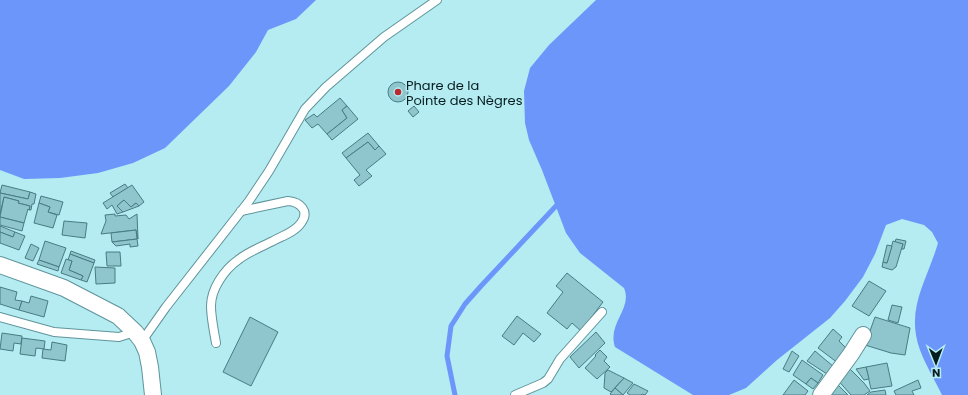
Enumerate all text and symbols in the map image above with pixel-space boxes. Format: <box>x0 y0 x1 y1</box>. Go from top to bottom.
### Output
place label: Phare de la Pointe des Nègres <box>406 76 523 110</box>
marker: Phare de la Pointe des Nègres <box>393 87 403 97</box>
north arrow <box>916 343 956 383</box>
text: N <box>932 365 940 381</box>

